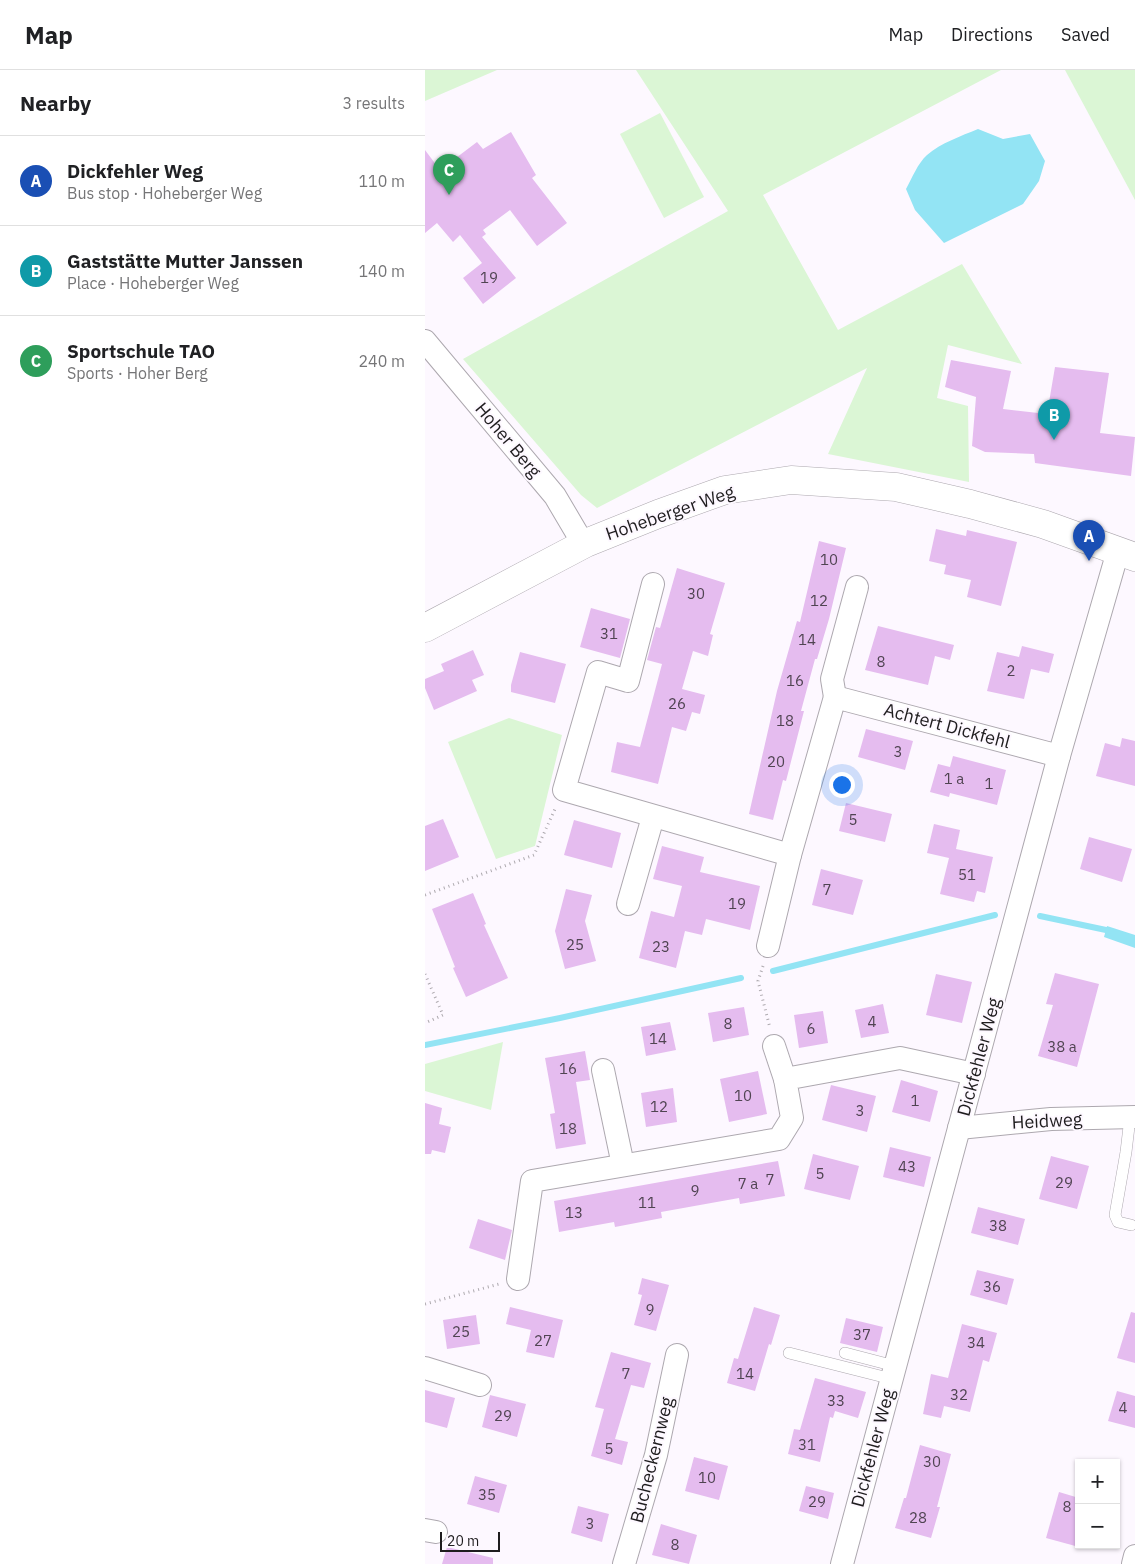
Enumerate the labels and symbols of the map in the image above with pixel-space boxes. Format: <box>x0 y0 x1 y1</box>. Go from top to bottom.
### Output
pin: C <box>433 154 465 195</box>
house number: 19 <box>480 268 498 287</box>
street label: Hoher Berg <box>470 397 547 482</box>
pin: B <box>1038 399 1070 440</box>
street label: Hoheberger Weg <box>602 480 738 545</box>
pin: A <box>1073 520 1105 561</box>
house number: 10 <box>820 550 838 569</box>
house number: 30 <box>687 584 705 603</box>
house number: 12 <box>810 591 828 610</box>
house number: 31 <box>600 624 618 643</box>
house number: 14 <box>798 630 816 649</box>
house number: 8 <box>876 652 886 671</box>
house number: 2 <box>1006 661 1016 680</box>
house number: 16 <box>786 671 804 690</box>
house number: 26 <box>668 694 686 713</box>
street label: Achtert Dickfehl <box>881 698 1013 753</box>
house number: 18 <box>776 711 794 730</box>
house number: 3 <box>893 742 903 761</box>
house number: 20 <box>767 752 785 771</box>
house number: 1 a <box>944 769 964 788</box>
your location <box>829 772 855 798</box>
house number: 1 <box>984 774 994 793</box>
house number: 5 <box>848 810 858 829</box>
house number: 51 <box>958 865 976 884</box>
house number: 7 <box>822 880 832 899</box>
house number: 19 <box>728 894 746 913</box>
house number: 25 <box>566 935 584 954</box>
house number: 23 <box>652 937 670 956</box>
street label: Dickfehler Weg <box>952 995 1006 1119</box>
house number: 4 <box>867 1012 877 1031</box>
house number: 8 <box>723 1014 733 1033</box>
house number: 6 <box>806 1019 816 1038</box>
house number: 14 <box>649 1029 667 1048</box>
house number: 38 a <box>1047 1037 1077 1056</box>
house number: 16 <box>559 1059 577 1078</box>
house number: 10 <box>734 1086 752 1105</box>
house number: 1 <box>910 1091 920 1110</box>
house number: 12 <box>650 1097 668 1116</box>
house number: 3 <box>855 1101 865 1120</box>
street label: Heidweg <box>1011 1107 1083 1134</box>
house number: 18 <box>559 1119 577 1138</box>
house number: 43 <box>898 1157 916 1176</box>
house number: 5 <box>815 1164 825 1183</box>
house number: 7 <box>765 1170 775 1189</box>
house number: 29 <box>1055 1173 1073 1192</box>
house number: 7 a <box>738 1174 758 1193</box>
house number: 9 <box>690 1181 700 1200</box>
house number: 11 <box>638 1193 656 1212</box>
house number: 13 <box>565 1203 583 1222</box>
house number: 38 <box>989 1216 1007 1235</box>
house number: 36 <box>983 1277 1001 1296</box>
house number: 9 <box>645 1300 655 1319</box>
house number: 25 <box>452 1322 470 1341</box>
house number: 37 <box>853 1325 871 1344</box>
house number: 27 <box>534 1331 552 1350</box>
house number: 34 <box>967 1333 985 1352</box>
house number: 7 <box>621 1364 631 1383</box>
house number: 14 <box>736 1364 754 1383</box>
house number: 32 <box>950 1385 968 1404</box>
street label: Dickfehler Weg <box>846 1386 900 1510</box>
house number: 33 <box>827 1391 845 1410</box>
street label: Bucheckernweg <box>625 1394 678 1525</box>
house number: 4 <box>1118 1398 1128 1417</box>
house number: 29 <box>494 1406 512 1425</box>
house number: 31 <box>798 1435 816 1454</box>
house number: 5 <box>604 1439 614 1458</box>
house number: 30 <box>923 1452 941 1471</box>
house number: 10 <box>698 1468 716 1487</box>
house number: 35 <box>478 1485 496 1504</box>
house number: 29 <box>808 1492 826 1511</box>
house number: 8 <box>1062 1497 1072 1516</box>
house number: 28 <box>909 1508 927 1527</box>
house number: 3 <box>585 1514 595 1533</box>
scale bar <box>440 1529 500 1552</box>
house number: 8 <box>670 1535 680 1554</box>

